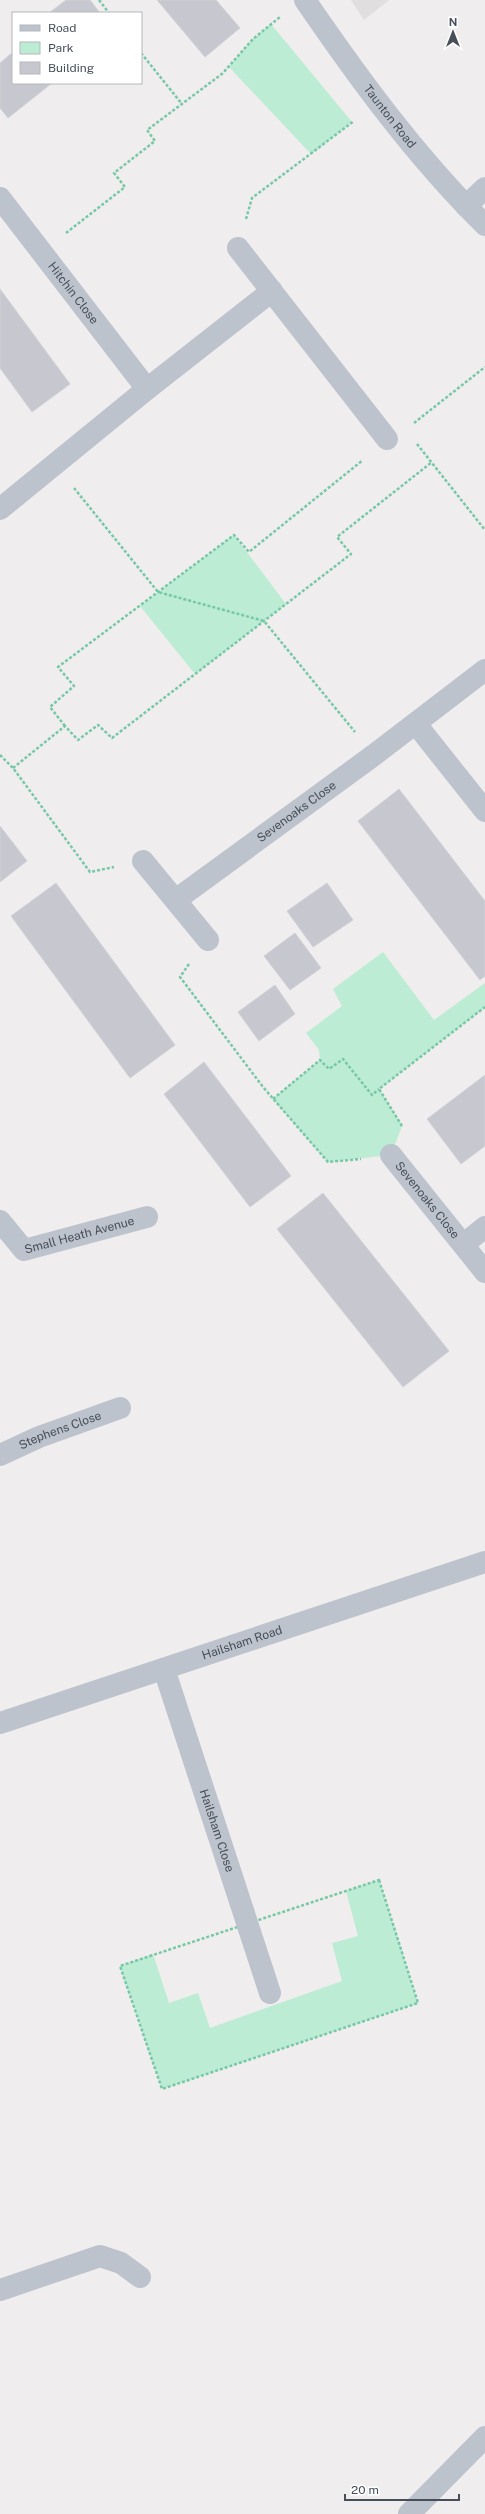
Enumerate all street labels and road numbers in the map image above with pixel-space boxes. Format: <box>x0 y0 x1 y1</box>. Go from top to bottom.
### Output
street label: Taunton Road <box>361 82 419 151</box>
street label: Hitchin Close <box>45 259 101 327</box>
street label: Sevenoaks Close <box>254 778 339 845</box>
street label: Sevenoaks Close <box>392 1159 463 1242</box>
street label: Small Heath Avenue <box>23 1214 136 1257</box>
street label: Stephens Close <box>17 1408 103 1452</box>
street label: Hailsham Road <box>200 1623 284 1662</box>
street label: Hailsham Close <box>197 1787 237 1874</box>

